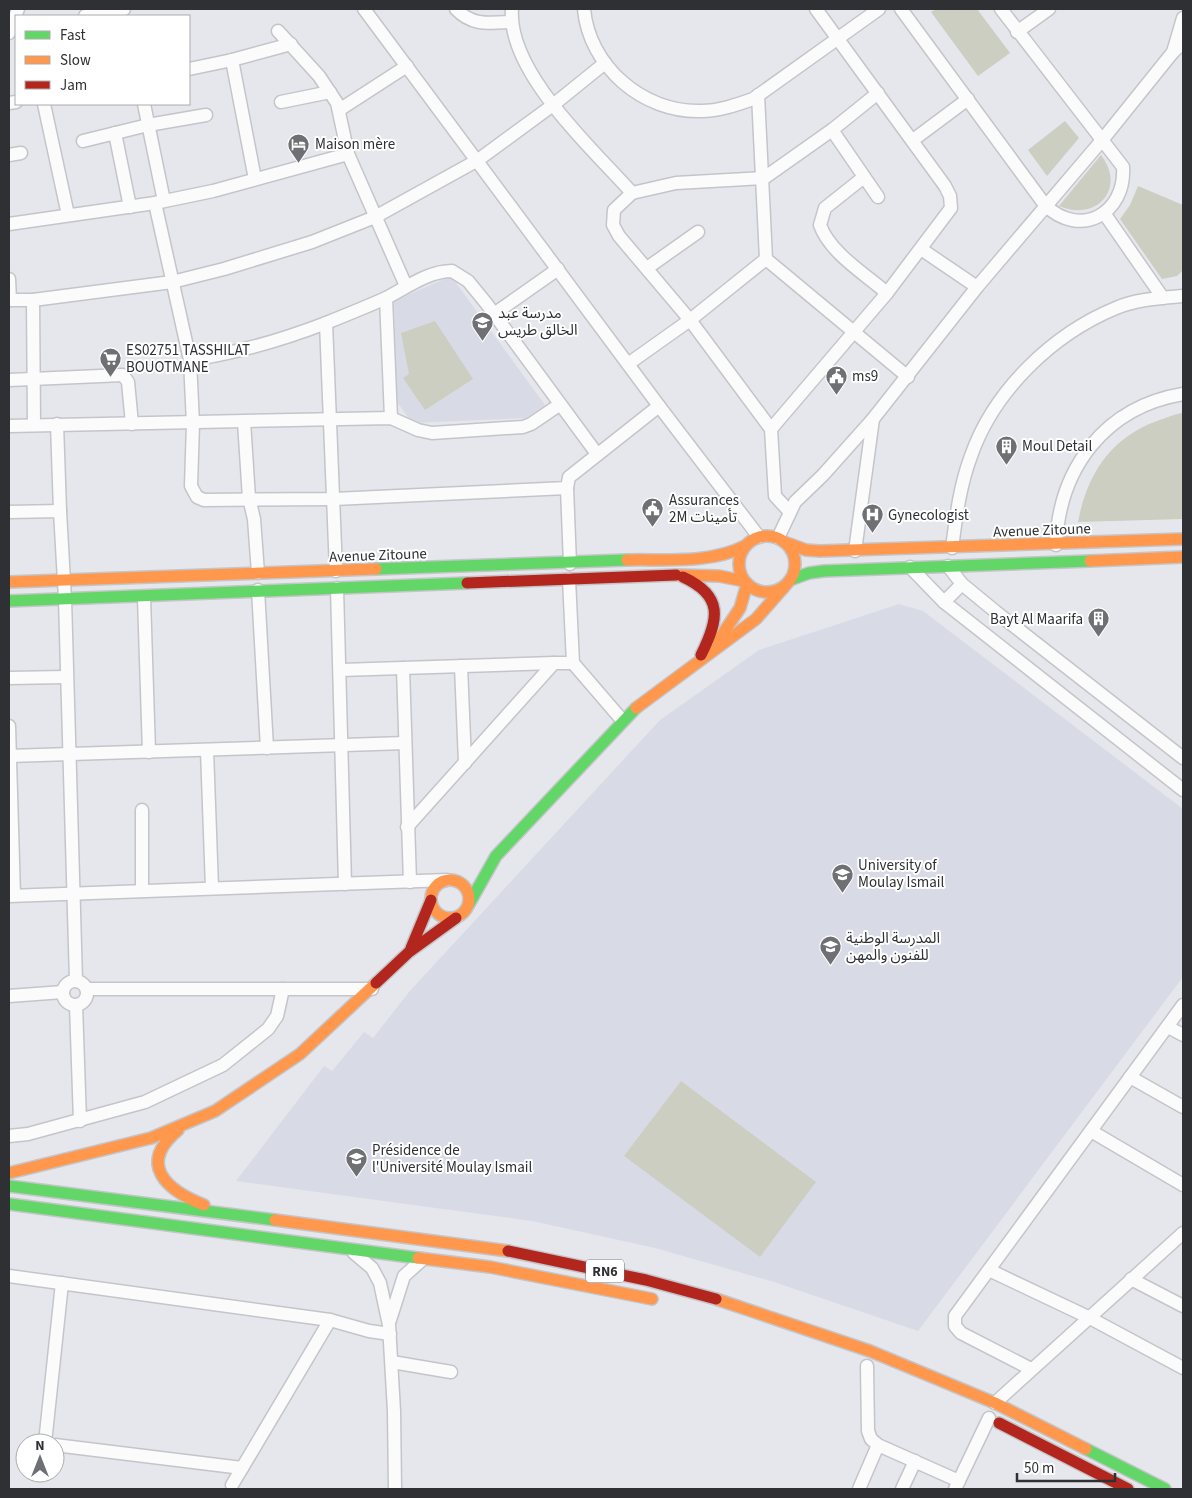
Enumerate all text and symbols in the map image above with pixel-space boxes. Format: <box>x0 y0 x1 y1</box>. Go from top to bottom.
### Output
legend <box>15 15 190 105</box>
text: Fast <box>60 25 86 46</box>
text: Slow <box>60 50 91 71</box>
text: Jam <box>60 75 87 96</box>
hotel icon: Maison mère <box>287 132 311 163</box>
place label: Maison mère <box>315 134 395 155</box>
place label: مدرسة عبد الخالق طريس <box>498 303 578 341</box>
school or university icon: مدرسة عبد الخالق طريس <box>470 310 494 341</box>
place label: ES02751 TASSHILAT BOUOTMANE <box>126 340 250 378</box>
supermarket icon: ES02751 TASSHILAT BOUOTMANE <box>98 347 122 378</box>
public building icon: ms9 <box>824 364 848 395</box>
place label: ms9 <box>852 366 878 387</box>
building icon: Moul Detail <box>994 434 1018 465</box>
place label: Moul Detail <box>1022 436 1093 457</box>
place label: Assurances 2M تأمينات <box>669 490 739 528</box>
public building icon: Assurances 2M تأمينات <box>641 497 665 528</box>
hospital icon: Gynecologist <box>860 503 884 534</box>
place label: Gynecologist <box>888 505 969 526</box>
street label: Avenue Zitoune <box>993 518 1091 543</box>
street label: Avenue Zitoune <box>329 543 427 568</box>
building icon: Bayt Al Maarifa <box>1087 607 1111 638</box>
place label: Bayt Al Maarifa <box>990 609 1083 630</box>
place label: University of Moulay Ismail <box>858 855 945 893</box>
school or university icon: University of Moulay Ismail <box>830 862 854 893</box>
place label: المدرسة الوطنية للفنون والمهن <box>846 928 940 966</box>
school or university icon: المدرسة الوطنية للفنون والمهن <box>818 935 842 966</box>
place label: Présidence de l'Université Moulay Ismail <box>372 1140 532 1178</box>
school or university icon: Présidence de l'Université Moulay Ismail <box>344 1147 368 1178</box>
road number: RN6 <box>586 1260 624 1282</box>
north arrow <box>15 1433 65 1483</box>
text: N <box>35 1436 45 1456</box>
scale bar <box>1017 1450 1114 1482</box>
text: 50 m <box>1024 1458 1054 1479</box>

